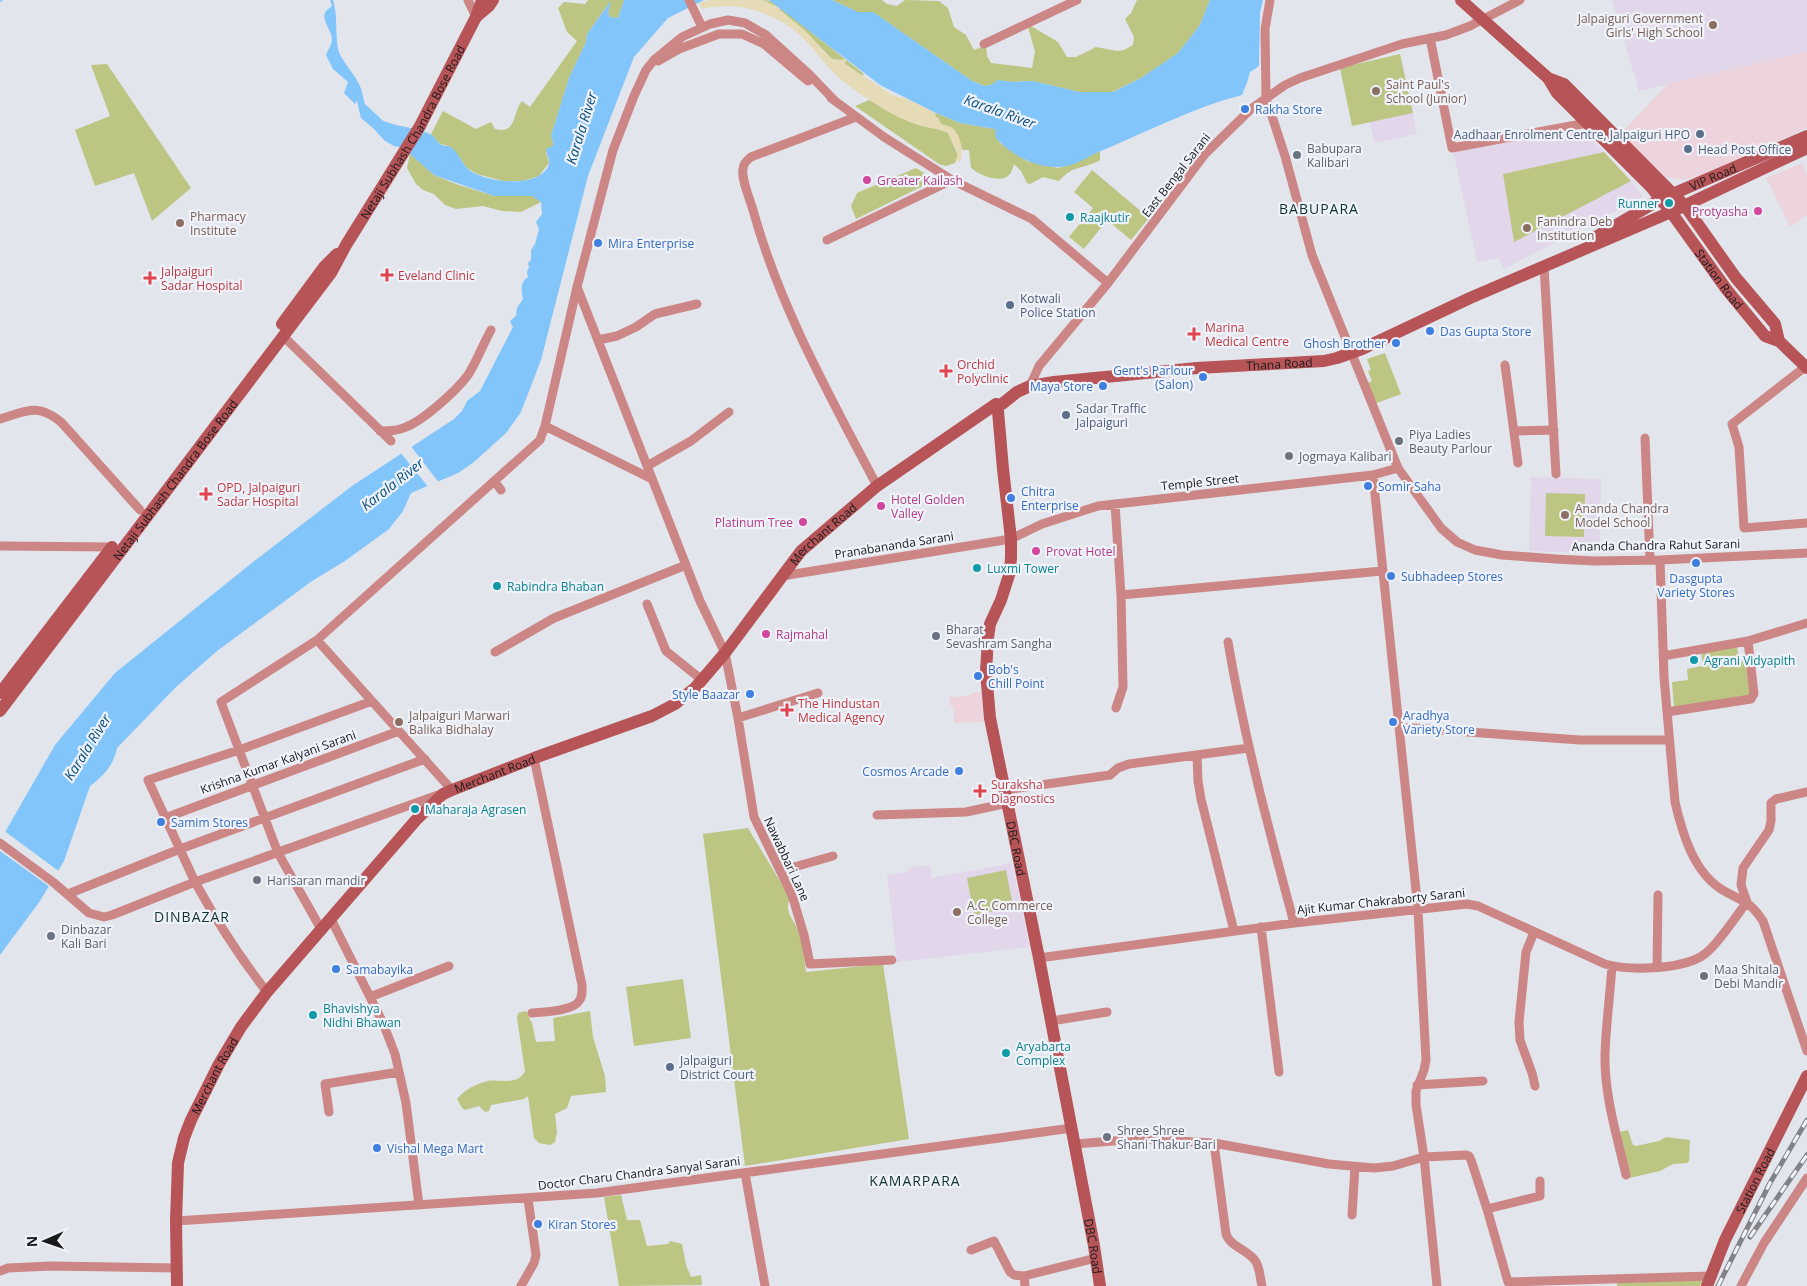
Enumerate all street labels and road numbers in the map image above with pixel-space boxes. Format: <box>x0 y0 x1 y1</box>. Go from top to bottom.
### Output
street label: Netaji Subhash Chandra Bose Road <box>356 42 469 222</box>
street label: East Bengal Sarani <box>1138 129 1214 221</box>
street label: VIP Road <box>1687 159 1739 194</box>
street label: Station Road <box>1691 245 1748 312</box>
street label: Thana Road <box>1246 353 1313 374</box>
street label: Netaji Subhash Chandra Bose Road <box>108 396 241 564</box>
street label: Temple Street <box>1160 469 1240 495</box>
street label: Merchant Road <box>785 499 860 568</box>
street label: Pranabananda Sarani <box>833 527 955 563</box>
street label: Ananda Chandra Rahut Sarani <box>1572 535 1740 555</box>
street label: Krishna Kumar Kalyani Sarani <box>198 726 358 798</box>
street label: Merchant Road <box>452 750 538 797</box>
street label: Nawabbari Lane <box>760 814 814 904</box>
street label: DBC Road <box>1003 819 1031 877</box>
street label: Ajit Kumar Chakraborty Sarani <box>1296 884 1466 918</box>
street label: Merchant Road <box>187 1034 242 1117</box>
street label: Station Road <box>1731 1145 1778 1216</box>
street label: Doctor Charu Chandra Sanyal Sarani <box>537 1152 741 1194</box>
street label: DBC Road <box>1080 1217 1107 1275</box>

